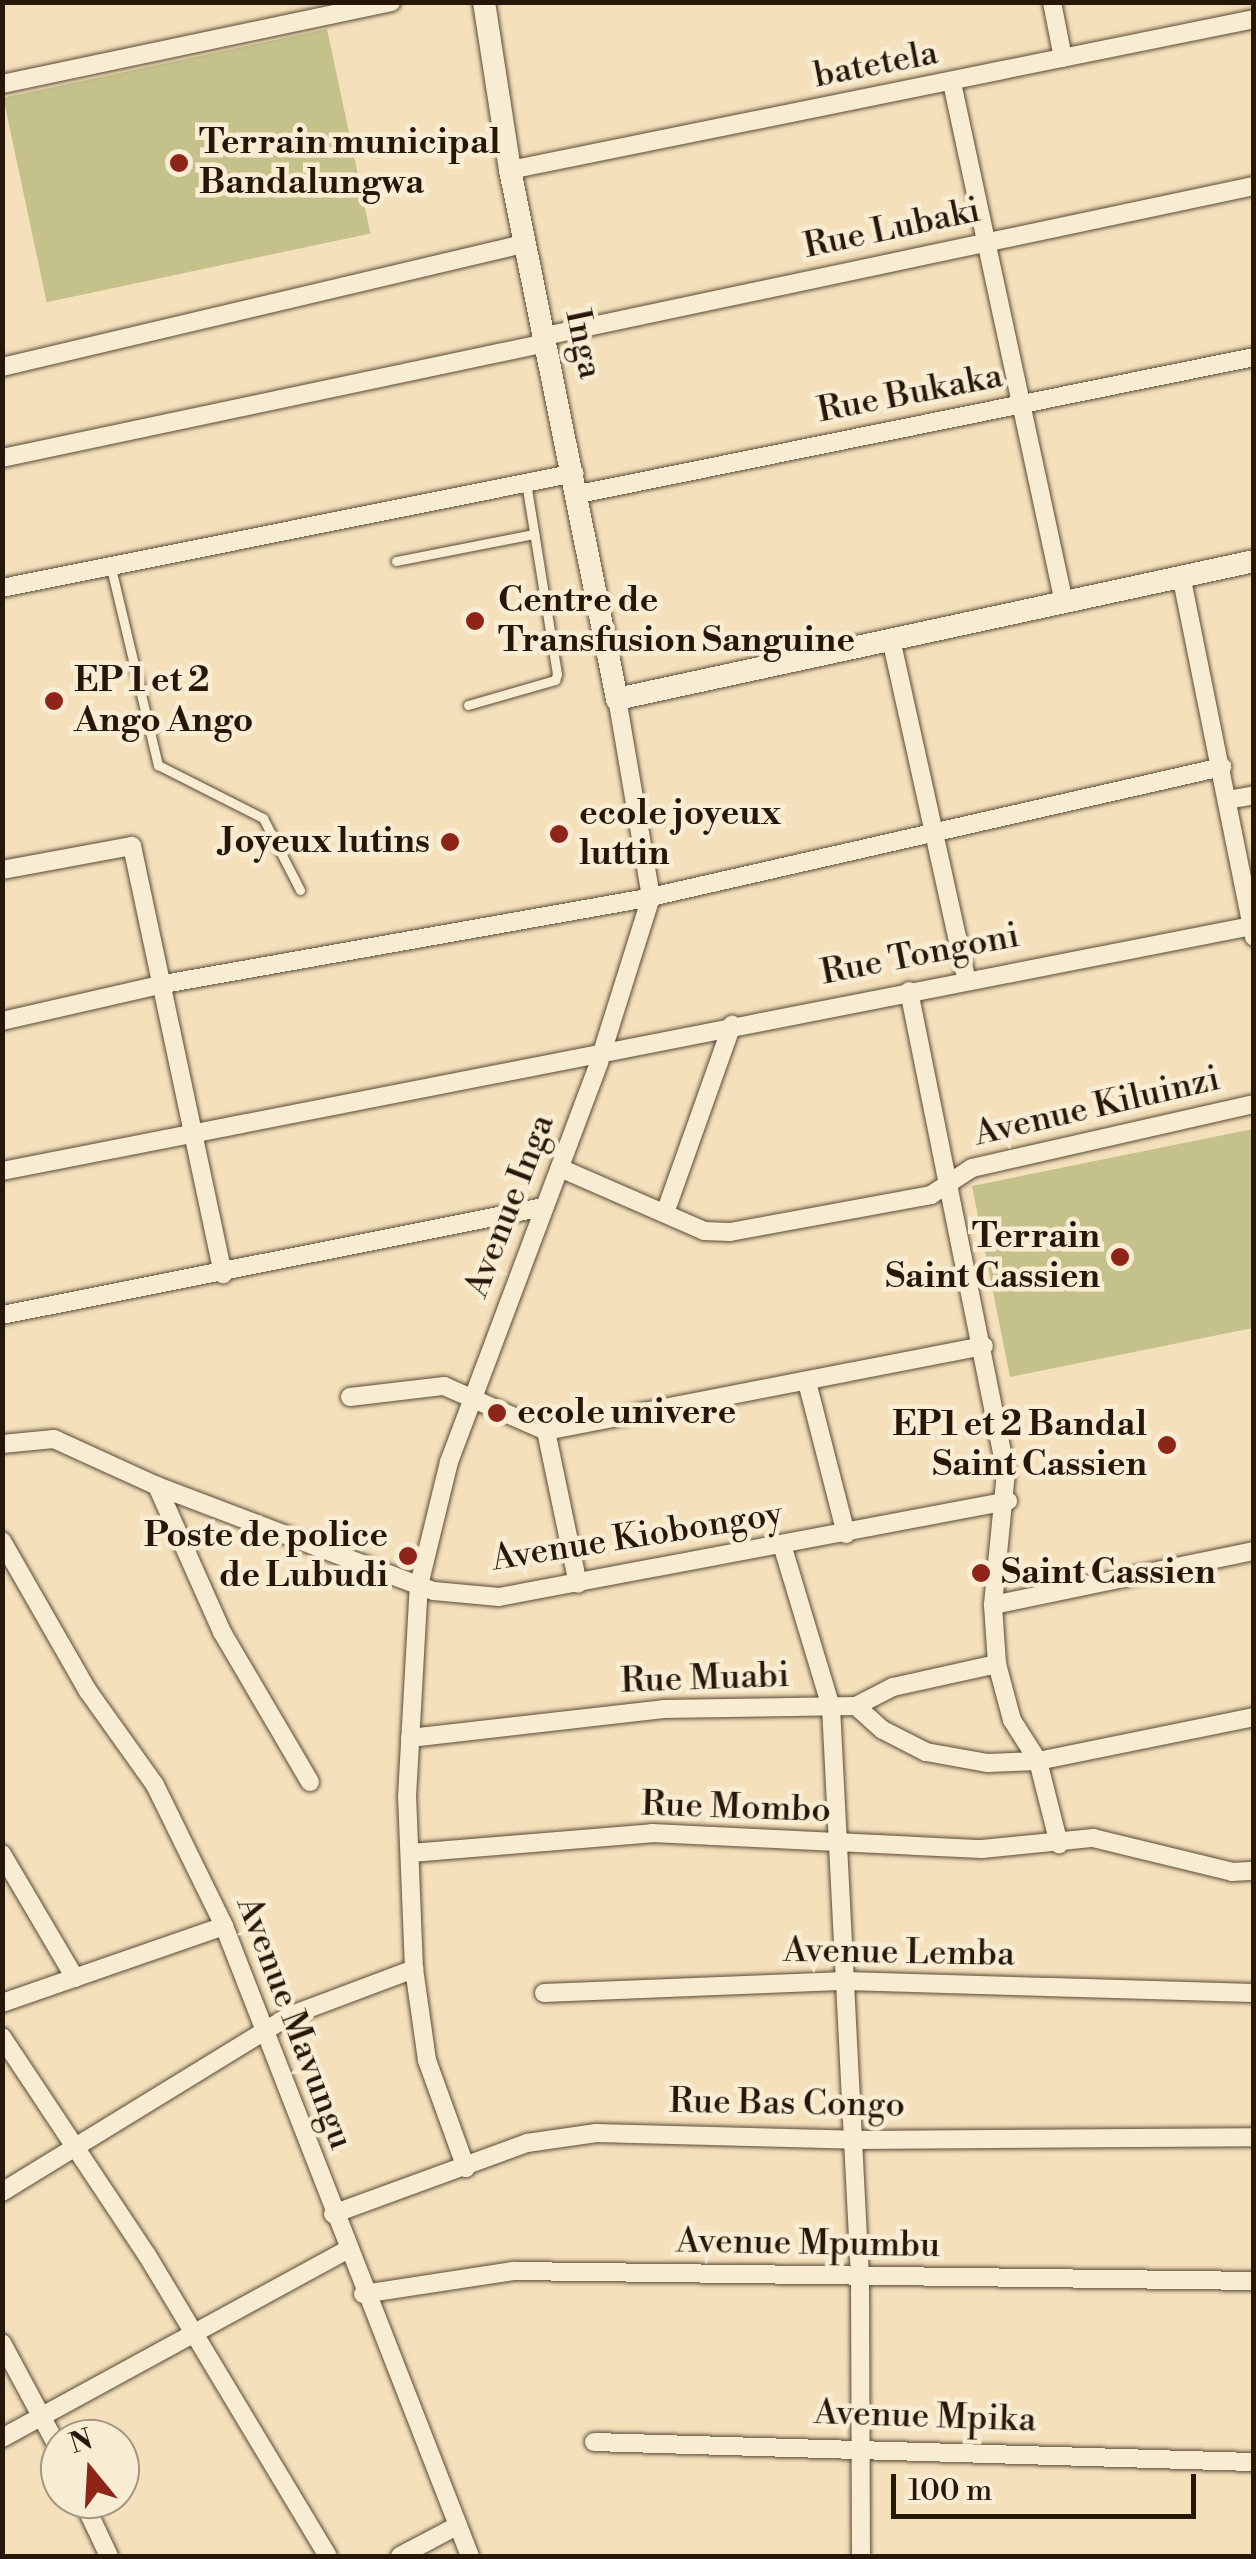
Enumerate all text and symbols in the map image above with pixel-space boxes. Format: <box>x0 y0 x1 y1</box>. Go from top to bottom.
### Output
street label: batetela <box>810 32 942 98</box>
place label: Terrain municipal Bandalungwa <box>199 122 501 204</box>
marker: Terrain municipal Bandalungwa <box>168 152 190 174</box>
street label: Rue Lubaki <box>800 190 984 268</box>
street label: Inga <box>555 305 611 383</box>
street label: Rue Bukaka <box>814 355 1006 433</box>
place label: Centre de Transfusion Sanguine <box>498 580 855 662</box>
marker: Centre de Transfusion Sanguine <box>462 608 488 634</box>
place label: EP 1 et 2 Ango Ango <box>74 660 253 742</box>
marker: EP 1 et 2 Ango Ango <box>43 690 65 712</box>
place label: ecole joyeux luttin <box>579 793 781 875</box>
place label: Joyeux lutins <box>221 821 430 863</box>
marker: ecole joyeux luttin <box>548 823 570 845</box>
marker: Joyeux lutins <box>439 831 461 853</box>
street label: Rue Tongoni <box>817 915 1023 995</box>
street label: Avenue Kiluinzi <box>970 1058 1224 1156</box>
street label: Avenue Inga <box>456 1109 564 1303</box>
place label: Terrain Saint Cassien <box>885 1216 1100 1298</box>
marker: Terrain Saint Cassien <box>1109 1246 1131 1268</box>
place label: ecole univere <box>517 1392 736 1434</box>
marker: ecole univere <box>486 1402 508 1424</box>
place label: EP1 et 2 Bandal Saint Cassien <box>892 1404 1147 1486</box>
marker: EP1 et 2 Bandal Saint Cassien <box>1156 1434 1178 1456</box>
street label: Avenue Kiobongoy <box>489 1493 785 1581</box>
place label: Poste de police de Lubudi <box>144 1515 388 1597</box>
marker: Poste de police de Lubudi <box>397 1545 419 1567</box>
place label: Saint Cassien <box>1001 1552 1216 1594</box>
marker: Saint Cassien <box>970 1562 992 1584</box>
street label: Rue Muabi <box>620 1655 790 1703</box>
street label: Rue Mombo <box>640 1784 832 1832</box>
street label: Avenue Mavungu <box>227 1891 361 2155</box>
street label: Avenue Lemba <box>783 1930 1015 1976</box>
street label: Rue Bas Congo <box>669 2081 905 2127</box>
street label: Avenue Mpumbu <box>676 2221 940 2267</box>
street label: Avenue Mpika <box>813 2392 1037 2442</box>
north arrow <box>40 2419 140 2519</box>
text: N <box>65 2422 97 2462</box>
scale bar <box>896 2454 1201 2516</box>
text: 100 m <box>908 2472 992 2510</box>

